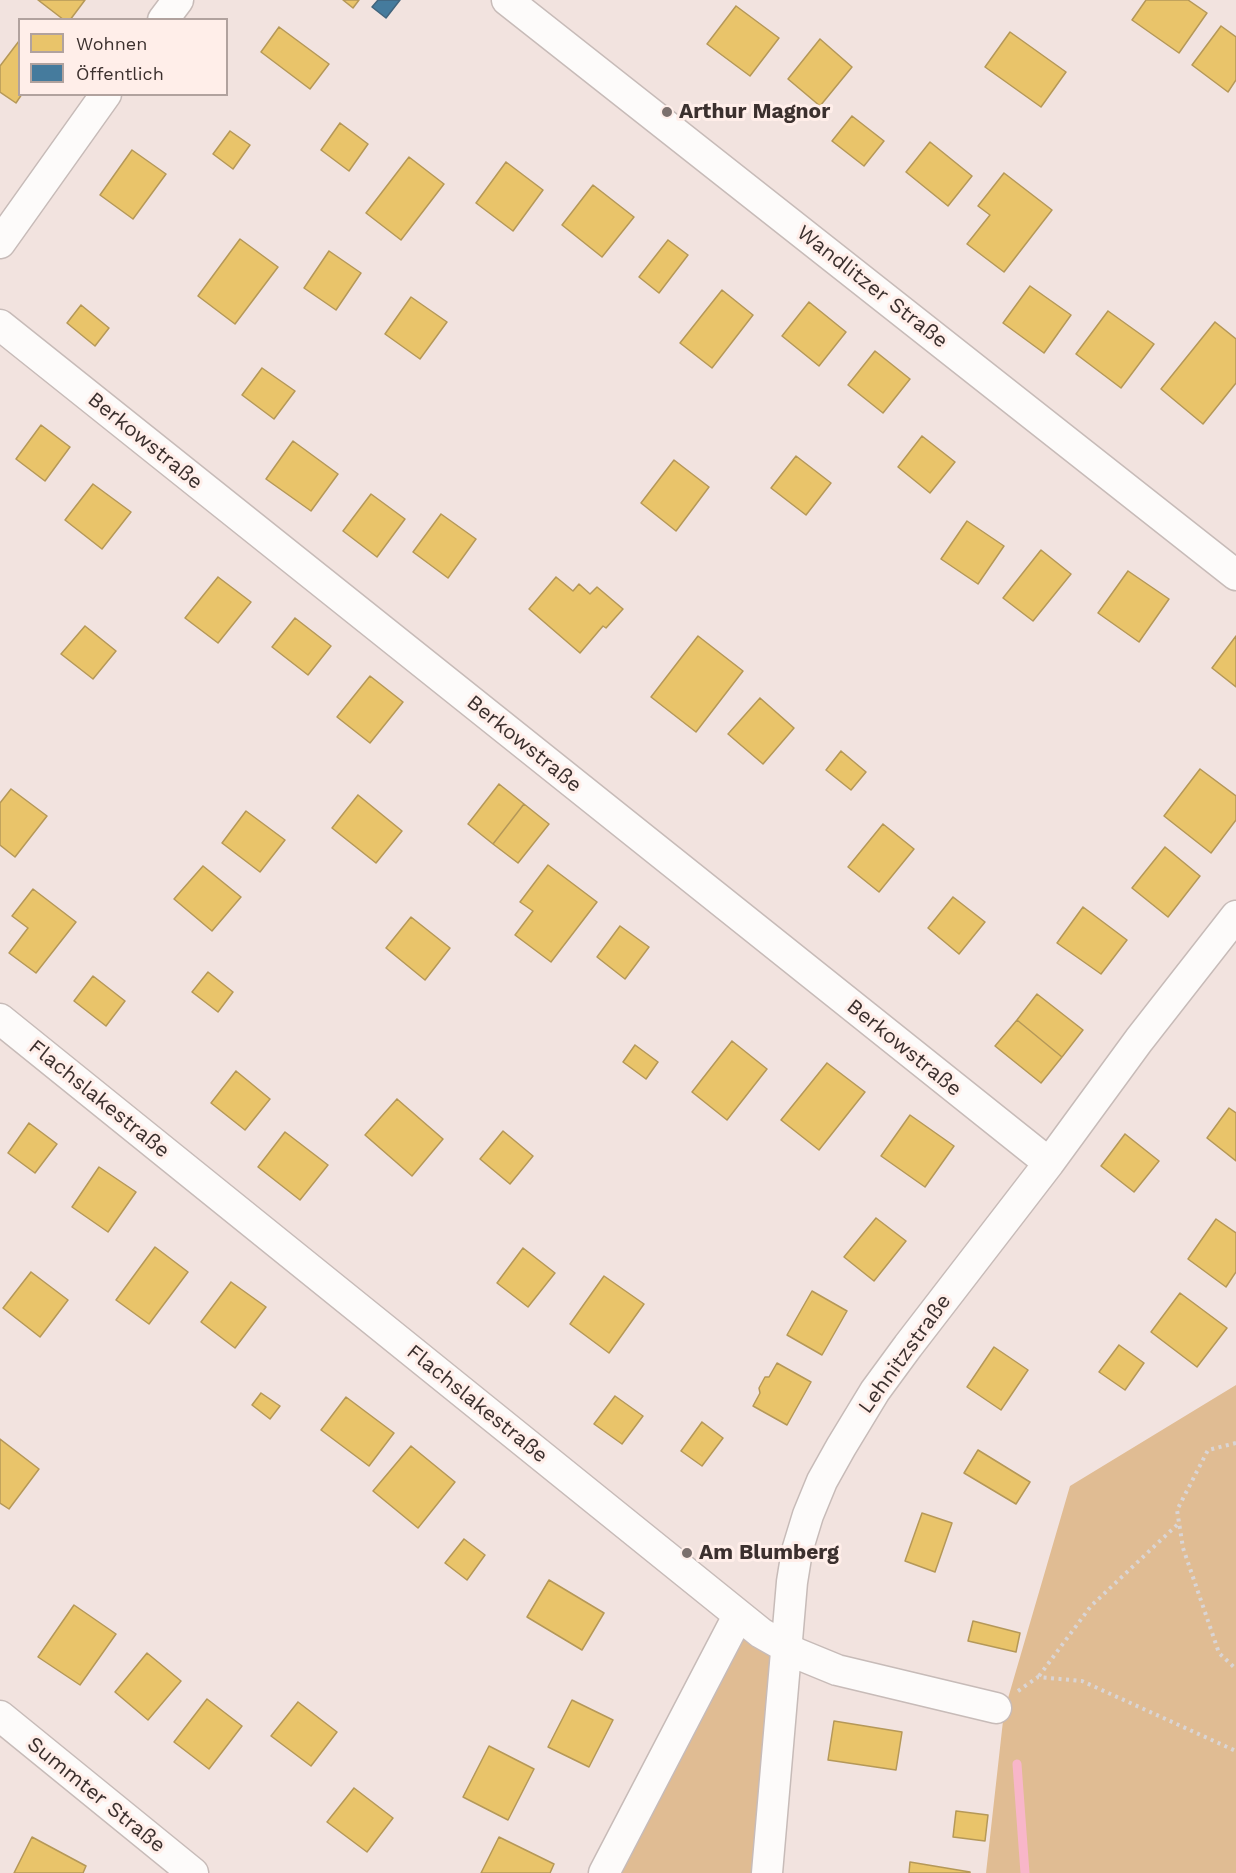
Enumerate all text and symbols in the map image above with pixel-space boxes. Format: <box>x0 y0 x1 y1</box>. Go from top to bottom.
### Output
legend <box>18 18 228 96</box>
text: Wohnen <box>76 33 147 54</box>
text: Öffentlich <box>76 63 164 84</box>
place label: Arthur Magnor <box>679 99 830 125</box>
marker: Arthur Magnor <box>660 105 674 119</box>
street label: Wandlitzer Straße <box>792 220 952 354</box>
street label: Berkowstraße <box>82 387 208 495</box>
street label: Berkowstraße <box>461 690 587 798</box>
street label: Berkowstraße <box>841 994 967 1102</box>
street label: Flachslakestraße <box>23 1034 175 1164</box>
street label: Lehnitzstraße <box>853 1290 957 1418</box>
street label: Flachslakestraße <box>401 1339 553 1469</box>
place label: Am Blumberg <box>699 1540 839 1566</box>
marker: Am Blumberg <box>680 1546 694 1560</box>
street label: Summter Straße <box>22 1732 170 1858</box>

